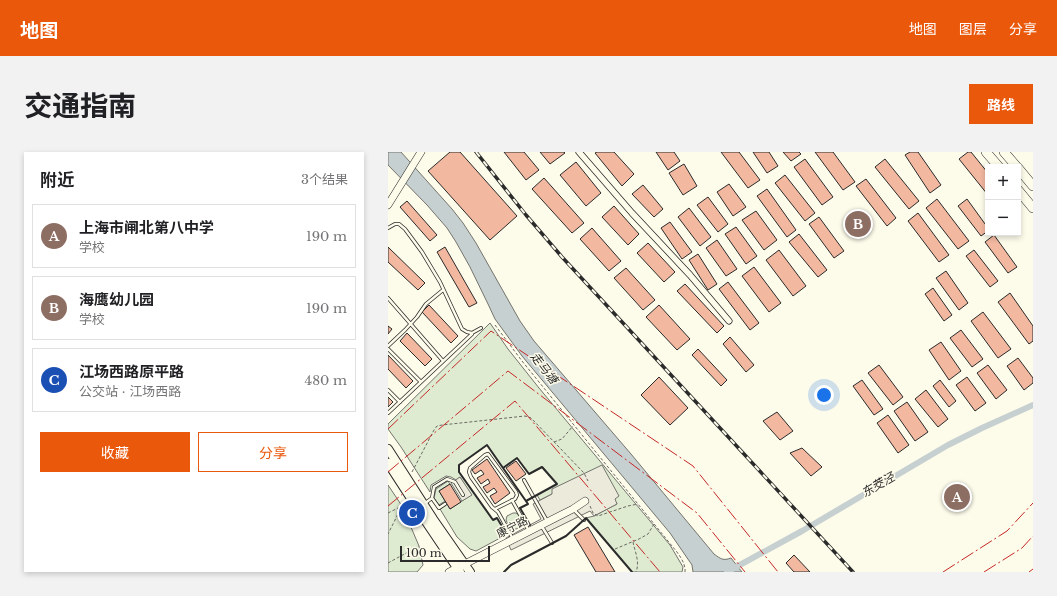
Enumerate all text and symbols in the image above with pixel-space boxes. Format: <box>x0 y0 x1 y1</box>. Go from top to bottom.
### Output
text: 地图 <box>20 19 58 42</box>
text: 地图 <box>909 20 937 38</box>
text: 图层 <box>959 20 987 38</box>
text: 分享 <box>1009 20 1037 38</box>
button: 路线 <box>969 84 1033 124</box>
text: 交通指南 <box>24 89 136 124</box>
map controls <box>985 164 1021 236</box>
button: + <box>985 164 1021 200</box>
text: 附近 <box>40 170 74 191</box>
text: 3个结果 <box>301 171 348 188</box>
button: − <box>985 200 1021 236</box>
pin: B <box>845 209 871 239</box>
text: 上海市闸北第八中学 <box>79 218 214 237</box>
text: A <box>49 228 59 245</box>
text: 190 m <box>306 228 347 245</box>
text: 学校 <box>79 239 105 256</box>
text: 海鹰幼儿园 <box>79 290 154 309</box>
text: B <box>49 300 59 317</box>
text: 190 m <box>306 300 347 317</box>
text: 学校 <box>79 311 105 328</box>
water label: 走马塘 <box>527 349 563 388</box>
text: 江场西路原平路 <box>79 362 184 381</box>
text: C <box>49 372 59 389</box>
text: 480 m <box>305 372 347 389</box>
text: 公交站 · 江场西路 <box>79 383 181 400</box>
your location <box>814 385 834 405</box>
button: 收藏 <box>40 432 190 472</box>
button: 分享 <box>198 432 348 472</box>
water label: 东茭泾 <box>858 469 898 500</box>
pin: A <box>944 482 970 512</box>
pin: C <box>399 498 425 528</box>
street label: 康宁路 <box>494 513 530 541</box>
scale bar <box>400 544 490 563</box>
text: 100 m <box>406 546 442 560</box>

